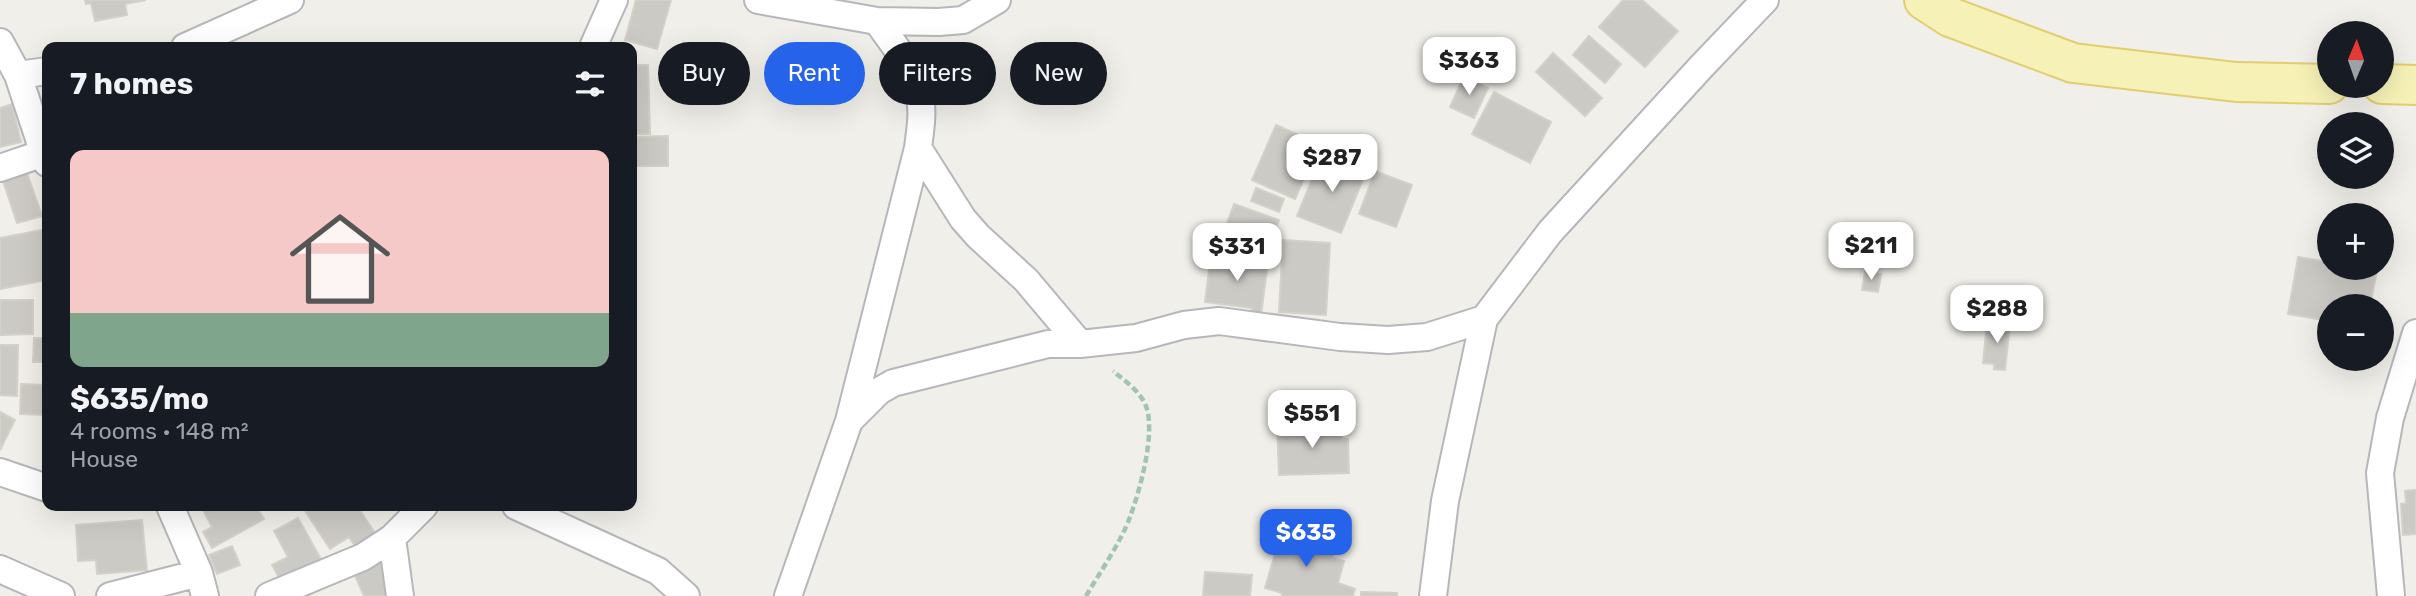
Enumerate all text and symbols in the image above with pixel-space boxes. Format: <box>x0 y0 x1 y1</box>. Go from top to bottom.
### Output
north arrow <box>2317 21 2394 98</box>
map controls <box>2317 21 2394 371</box>
pin: $363 <box>1428 38 1510 97</box>
chip: Buy <box>658 42 750 105</box>
chip: Rent <box>764 42 865 105</box>
chip: Filters <box>879 42 996 105</box>
chip: New <box>1010 42 1107 105</box>
text: $363 <box>1439 46 1499 74</box>
icon: filters <box>571 65 609 103</box>
text: 7 homes <box>70 66 193 102</box>
button: layers <box>2317 112 2394 189</box>
pin: $287 <box>1291 134 1373 194</box>
text: $287 <box>1302 143 1362 171</box>
icon: home <box>277 196 403 322</box>
button: + <box>2317 203 2394 280</box>
pin: $211 <box>1830 222 1912 282</box>
pin: $331 <box>1196 224 1278 283</box>
text: $211 <box>1844 231 1898 259</box>
text: $331 <box>1209 232 1265 260</box>
pin: $288 <box>1956 286 2038 345</box>
text: $288 <box>1966 294 2028 322</box>
button: − <box>2317 294 2394 371</box>
text: $635/mo <box>70 381 209 417</box>
pin: $551 <box>1271 391 1353 450</box>
text: $551 <box>1284 399 1340 427</box>
text: 4 rooms · 148 m² <box>70 417 249 445</box>
text: House <box>70 445 138 473</box>
pin: $635 <box>1265 510 1347 569</box>
text: $635 <box>1276 518 1336 546</box>

